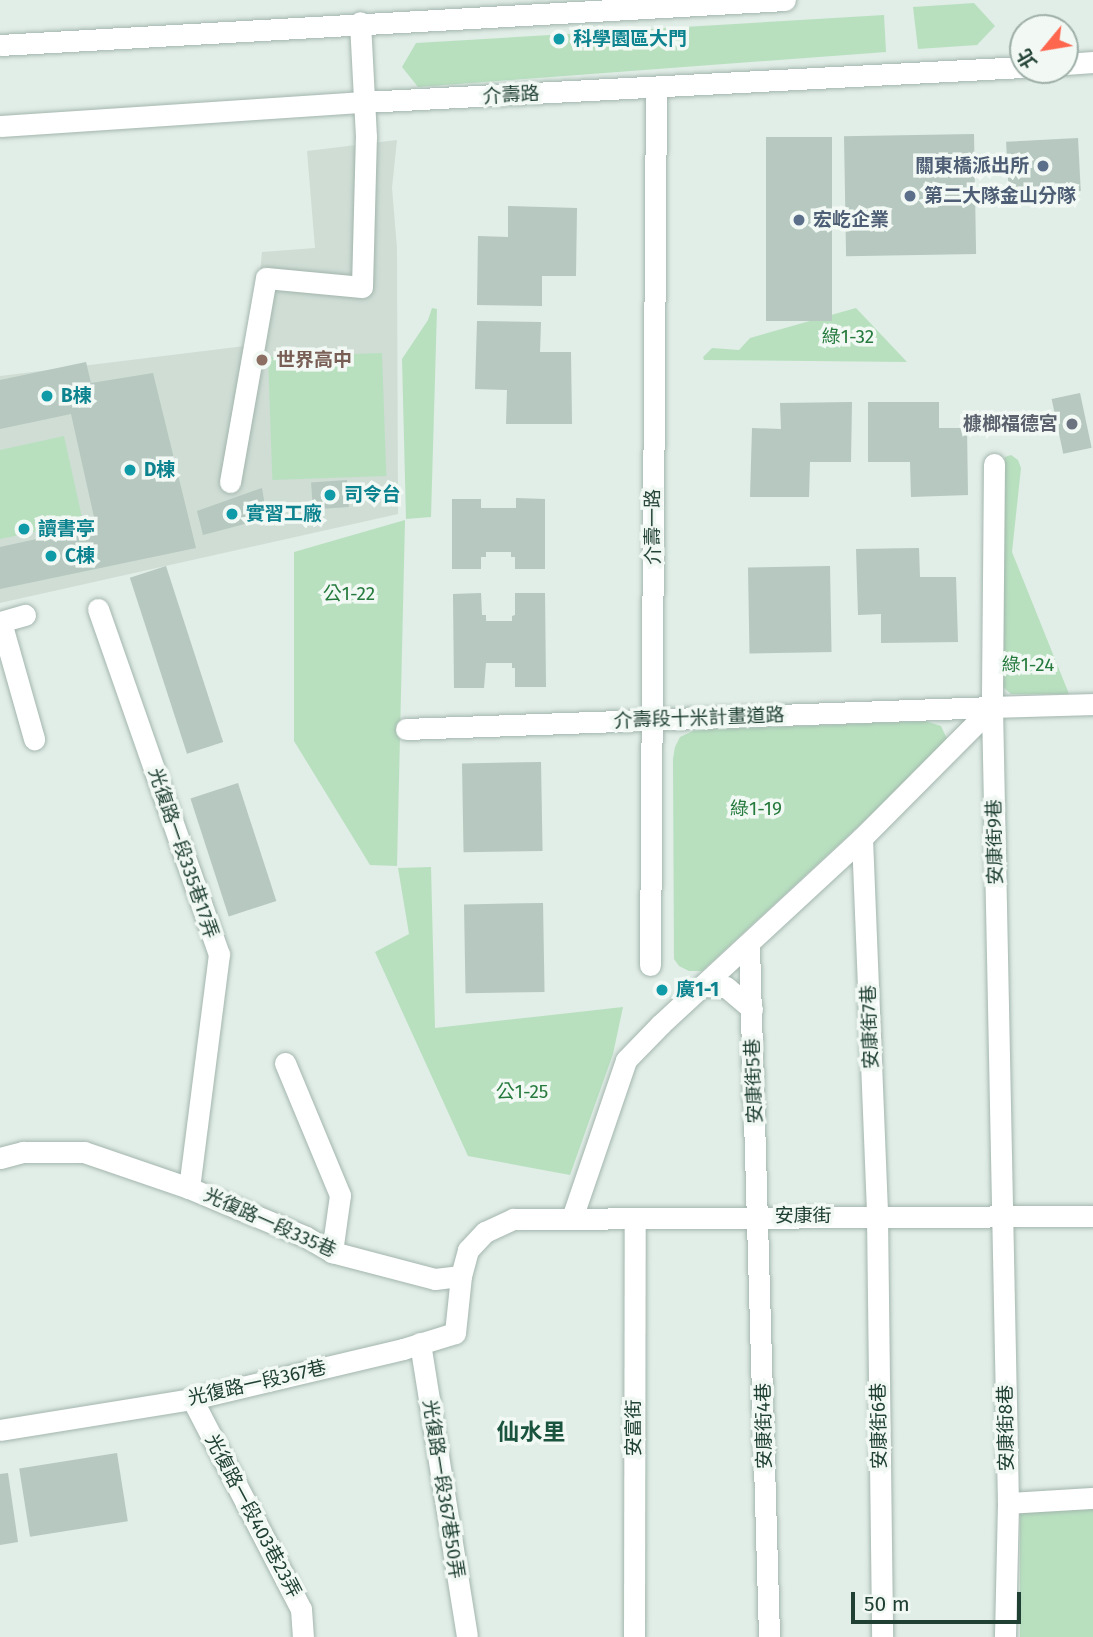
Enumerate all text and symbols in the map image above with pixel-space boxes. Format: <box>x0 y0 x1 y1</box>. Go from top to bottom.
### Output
north arrow <box>1009 14 1079 84</box>
place label: 科學園區大門 <box>573 28 687 50</box>
marker: 科學園區大門 <box>551 31 567 47</box>
text: 北 <box>1012 45 1042 73</box>
street label: 介壽路 <box>482 82 540 108</box>
place label: 關東橋派出所 <box>915 155 1029 177</box>
marker: 關東橋派出所 <box>1035 158 1051 174</box>
place label: 第二大隊金山分隊 <box>924 185 1076 207</box>
marker: 第二大隊金山分隊 <box>902 188 918 204</box>
place label: 宏屹企業 <box>813 209 889 231</box>
marker: 宏屹企業 <box>791 212 807 228</box>
park label: 綠1-32 <box>822 326 874 348</box>
place label: 世界高中 <box>276 349 352 371</box>
marker: 世界高中 <box>254 352 270 368</box>
place label: B棟 <box>61 385 92 407</box>
marker: B棟 <box>39 388 55 404</box>
place label: 槺榔福德宮 <box>963 413 1058 435</box>
marker: 槺榔福德宮 <box>1064 416 1080 432</box>
place label: D棟 <box>144 459 175 481</box>
marker: D棟 <box>122 462 138 478</box>
place label: 司令台 <box>344 484 401 506</box>
marker: 司令台 <box>322 487 338 503</box>
street label: 介壽一路 <box>642 489 664 565</box>
place label: 實習工廠 <box>246 503 322 525</box>
marker: 實習工廠 <box>224 506 240 522</box>
place label: 讀書亭 <box>38 518 95 540</box>
marker: 讀書亭 <box>16 521 32 537</box>
place label: C棟 <box>65 545 95 567</box>
marker: C棟 <box>43 548 59 564</box>
park label: 公1-22 <box>323 583 375 605</box>
park label: 綠1-24 <box>1002 654 1054 676</box>
street label: 介壽段十米計畫道路 <box>613 704 785 732</box>
street label: 光復路一段335巷17弄 <box>143 765 223 941</box>
park label: 綠1-19 <box>730 798 782 820</box>
street label: 安康街9巷 <box>983 799 1007 885</box>
place label: 廣1-1 <box>676 979 719 1001</box>
marker: 廣1-1 <box>654 982 670 998</box>
street label: 安康街7巷 <box>857 984 883 1070</box>
street label: 安康街5巷 <box>741 1038 767 1124</box>
park label: 公1-25 <box>496 1081 548 1103</box>
street label: 光復路一段335巷 <box>200 1184 340 1262</box>
street label: 安康街 <box>775 1205 831 1227</box>
street label: 光復路一段367巷 <box>185 1356 329 1410</box>
street label: 安康街4巷 <box>752 1383 776 1469</box>
street label: 安康街6巷 <box>867 1383 891 1469</box>
street label: 安康街8巷 <box>994 1385 1018 1471</box>
street label: 光復路一段367巷50弄 <box>418 1398 468 1580</box>
street label: 安富街 <box>623 1400 645 1456</box>
district label: 仙水里 <box>497 1418 565 1446</box>
street label: 光復路一段403巷23弄 <box>200 1430 306 1602</box>
scale bar <box>855 1578 1025 1622</box>
text: 50 m <box>864 1591 910 1617</box>

